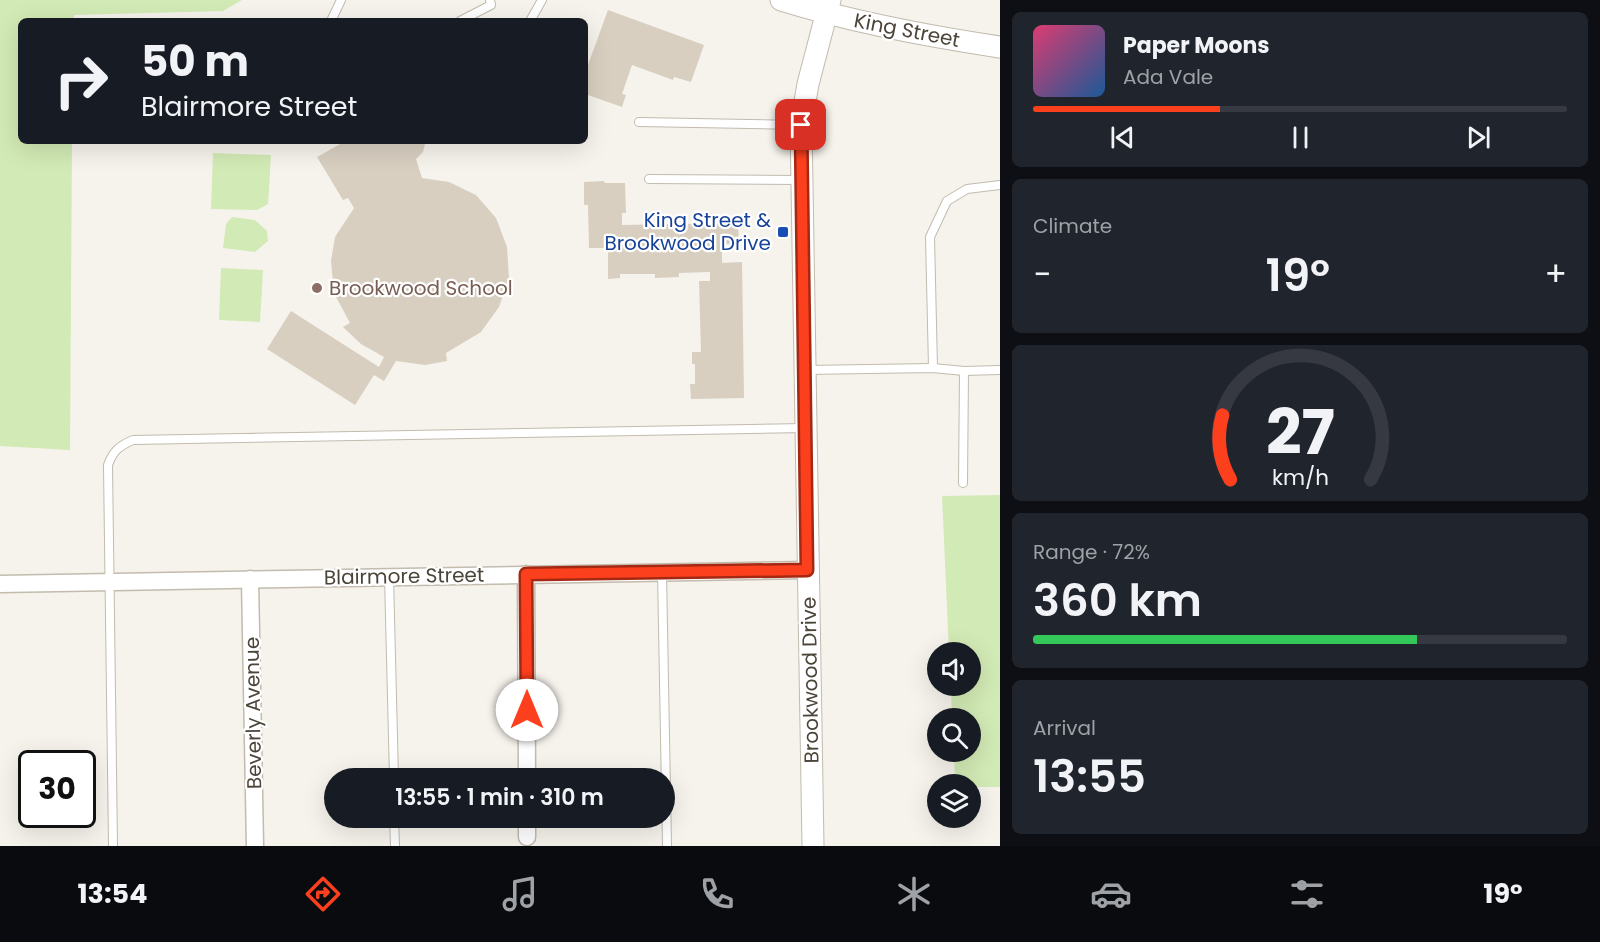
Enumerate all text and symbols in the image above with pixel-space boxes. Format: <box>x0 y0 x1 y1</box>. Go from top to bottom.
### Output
street label: King Street <box>852 6 962 54</box>
text: Paper Moons <box>1123 30 1270 61</box>
text: 50 m <box>141 32 249 91</box>
icon: right <box>42 42 120 120</box>
text: Ada Vale <box>1123 63 1213 91</box>
text: Blairmore Street <box>141 88 357 125</box>
pin <box>775 99 826 150</box>
icon: arrive <box>784 108 817 141</box>
icon: previous <box>1106 121 1139 154</box>
icon: pause <box>1284 121 1317 154</box>
icon: next <box>1462 121 1495 154</box>
place label: King Street & Brookwood Drive <box>604 206 771 257</box>
text: Climate <box>1033 212 1112 240</box>
marker: King Street & Brookwood Drive <box>776 225 790 239</box>
text: 19° <box>1266 244 1330 307</box>
text: − <box>1033 251 1051 298</box>
text: + <box>1544 251 1567 298</box>
place label: Brookwood School <box>329 274 513 302</box>
marker: Brookwood School <box>310 281 324 295</box>
text: 27 <box>1265 388 1335 476</box>
text: km/h <box>1271 462 1329 493</box>
text: Range · 72% <box>1033 538 1150 566</box>
street label: Blairmore Street <box>324 561 484 591</box>
text: 360 km <box>1033 569 1202 632</box>
street label: Brookwood Drive <box>795 596 825 764</box>
street label: Beverly Avenue <box>238 637 268 789</box>
map controls <box>927 642 981 828</box>
button: sound <box>927 642 981 696</box>
position arrow <box>495 678 559 742</box>
button: search <box>927 708 981 762</box>
text: Arrival <box>1033 714 1096 742</box>
text: 13:55 <box>1033 745 1146 808</box>
speed limit sign: 30 <box>18 750 96 828</box>
button: layers <box>927 774 981 828</box>
text: 13:55 · 1 min · 310 m <box>395 782 604 813</box>
icon: directions <box>302 873 344 915</box>
icon: music <box>499 873 541 915</box>
icon: phone <box>696 873 738 915</box>
icon: climate <box>893 873 935 915</box>
icon: car <box>1090 873 1132 915</box>
icon: filters <box>1286 873 1328 915</box>
text: 13:54 <box>77 875 147 912</box>
text: 19° <box>1483 875 1523 912</box>

